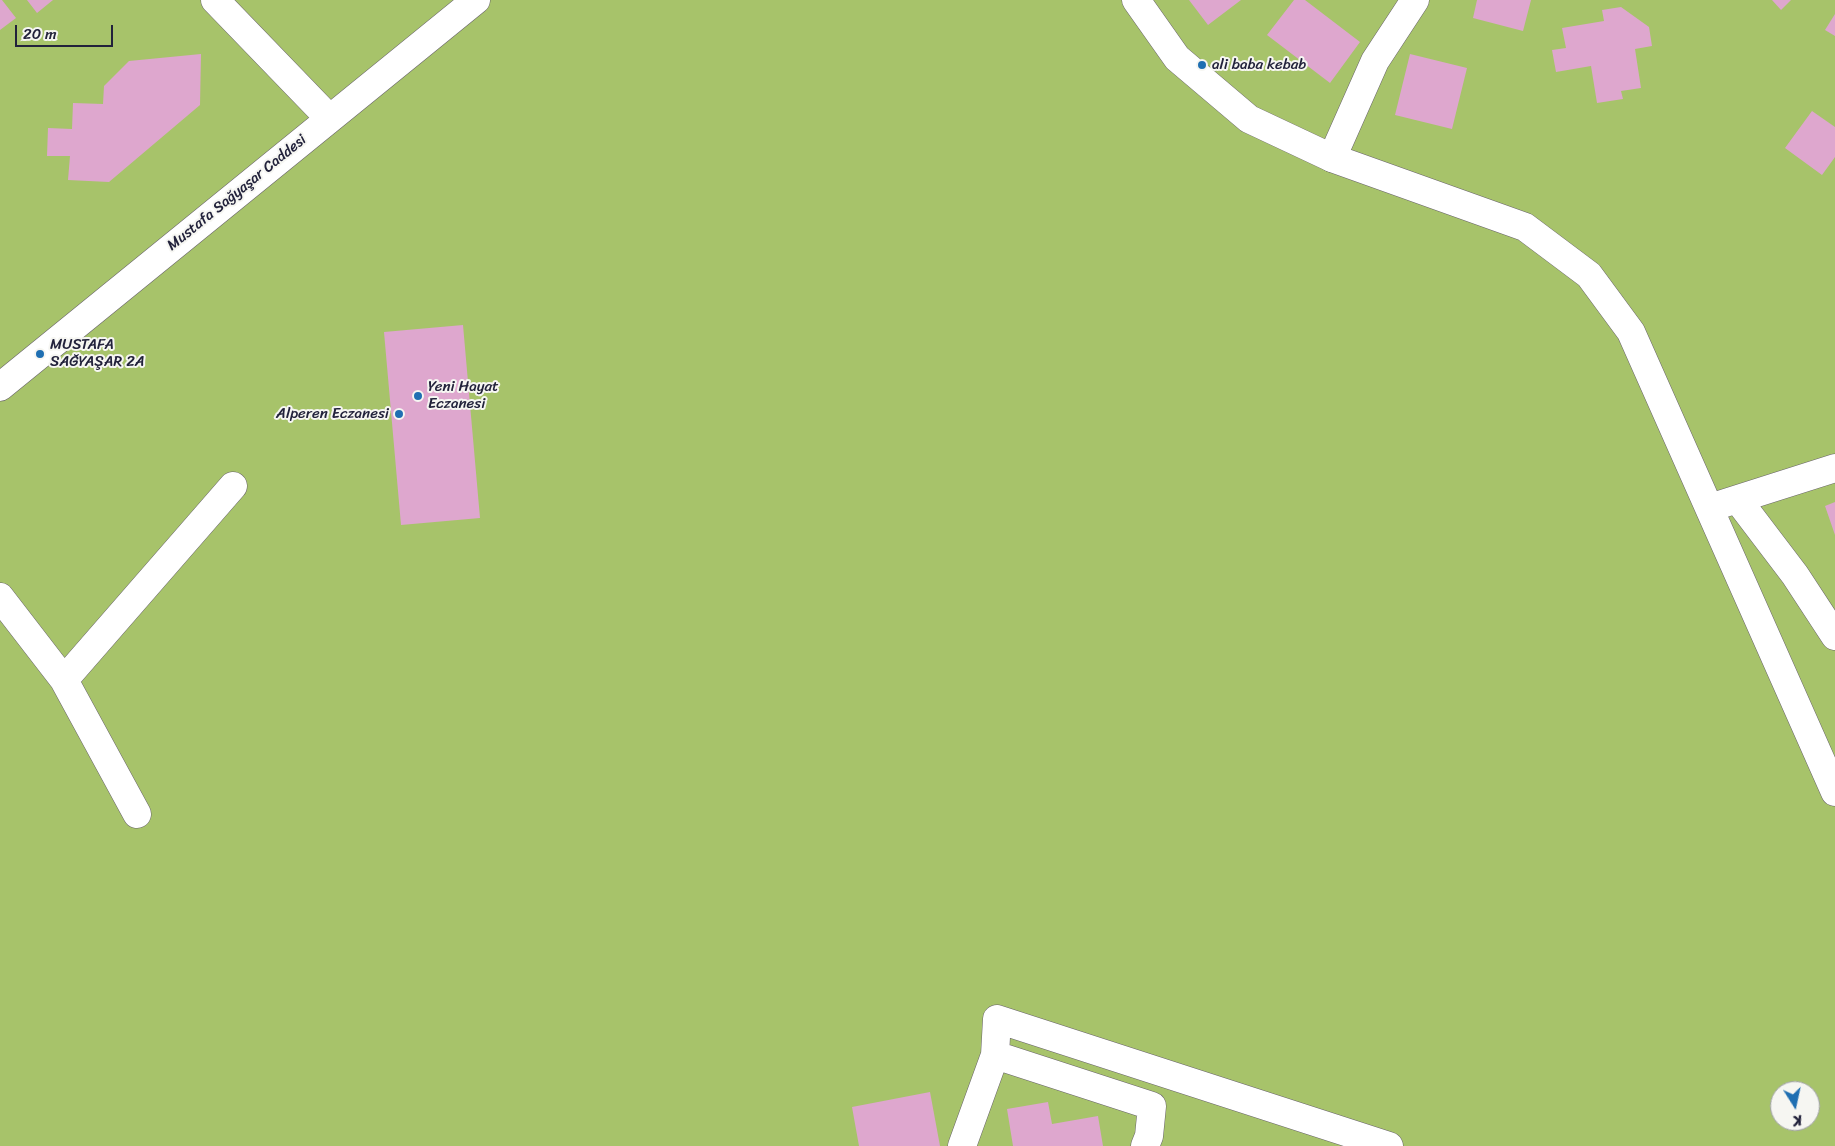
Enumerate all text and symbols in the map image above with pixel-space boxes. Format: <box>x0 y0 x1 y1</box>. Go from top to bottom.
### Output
scale bar <box>18 15 115 47</box>
text: 20 m <box>23 21 57 47</box>
place label: ali baba kebab <box>1212 56 1306 74</box>
marker: ali baba kebab <box>1196 59 1208 71</box>
street label: Mustafa Sağyaşar Caddesi <box>164 131 310 255</box>
place label: MUSTAFA SAĞYAŞAR 2A <box>50 336 145 371</box>
marker: MUSTAFA SAĞYAŞAR 2A <box>34 348 46 360</box>
place label: Yeni Hayat Eczanesi <box>428 378 499 413</box>
marker: Yeni Hayat Eczanesi <box>412 390 424 402</box>
place label: Alperen Eczanesi <box>276 405 389 423</box>
marker: Alperen Eczanesi <box>393 408 405 420</box>
north arrow <box>1770 1081 1820 1131</box>
text: K <box>1791 1107 1804 1133</box>

